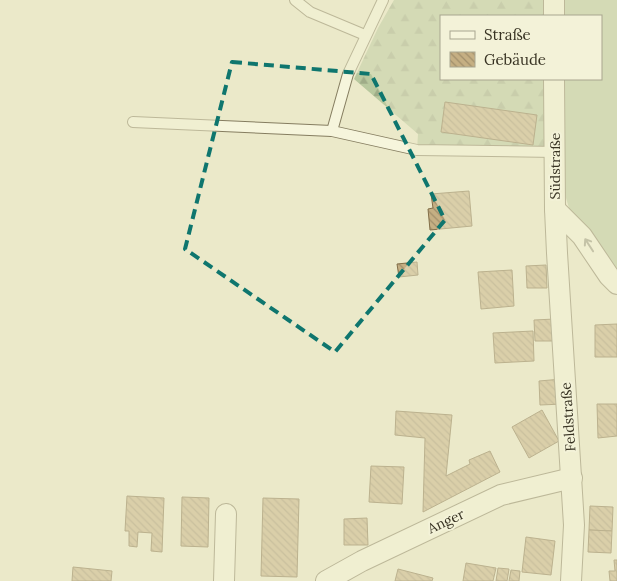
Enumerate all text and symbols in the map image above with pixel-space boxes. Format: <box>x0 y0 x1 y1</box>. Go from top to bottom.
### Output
legend <box>440 15 602 80</box>
text: Straße <box>484 25 531 44</box>
text: Gebäude <box>484 50 546 69</box>
street label: Südstraße <box>546 132 564 199</box>
one-way arrow <box>583 238 594 252</box>
street label: Feldstraße <box>557 381 579 452</box>
street label: Anger <box>424 505 467 538</box>

